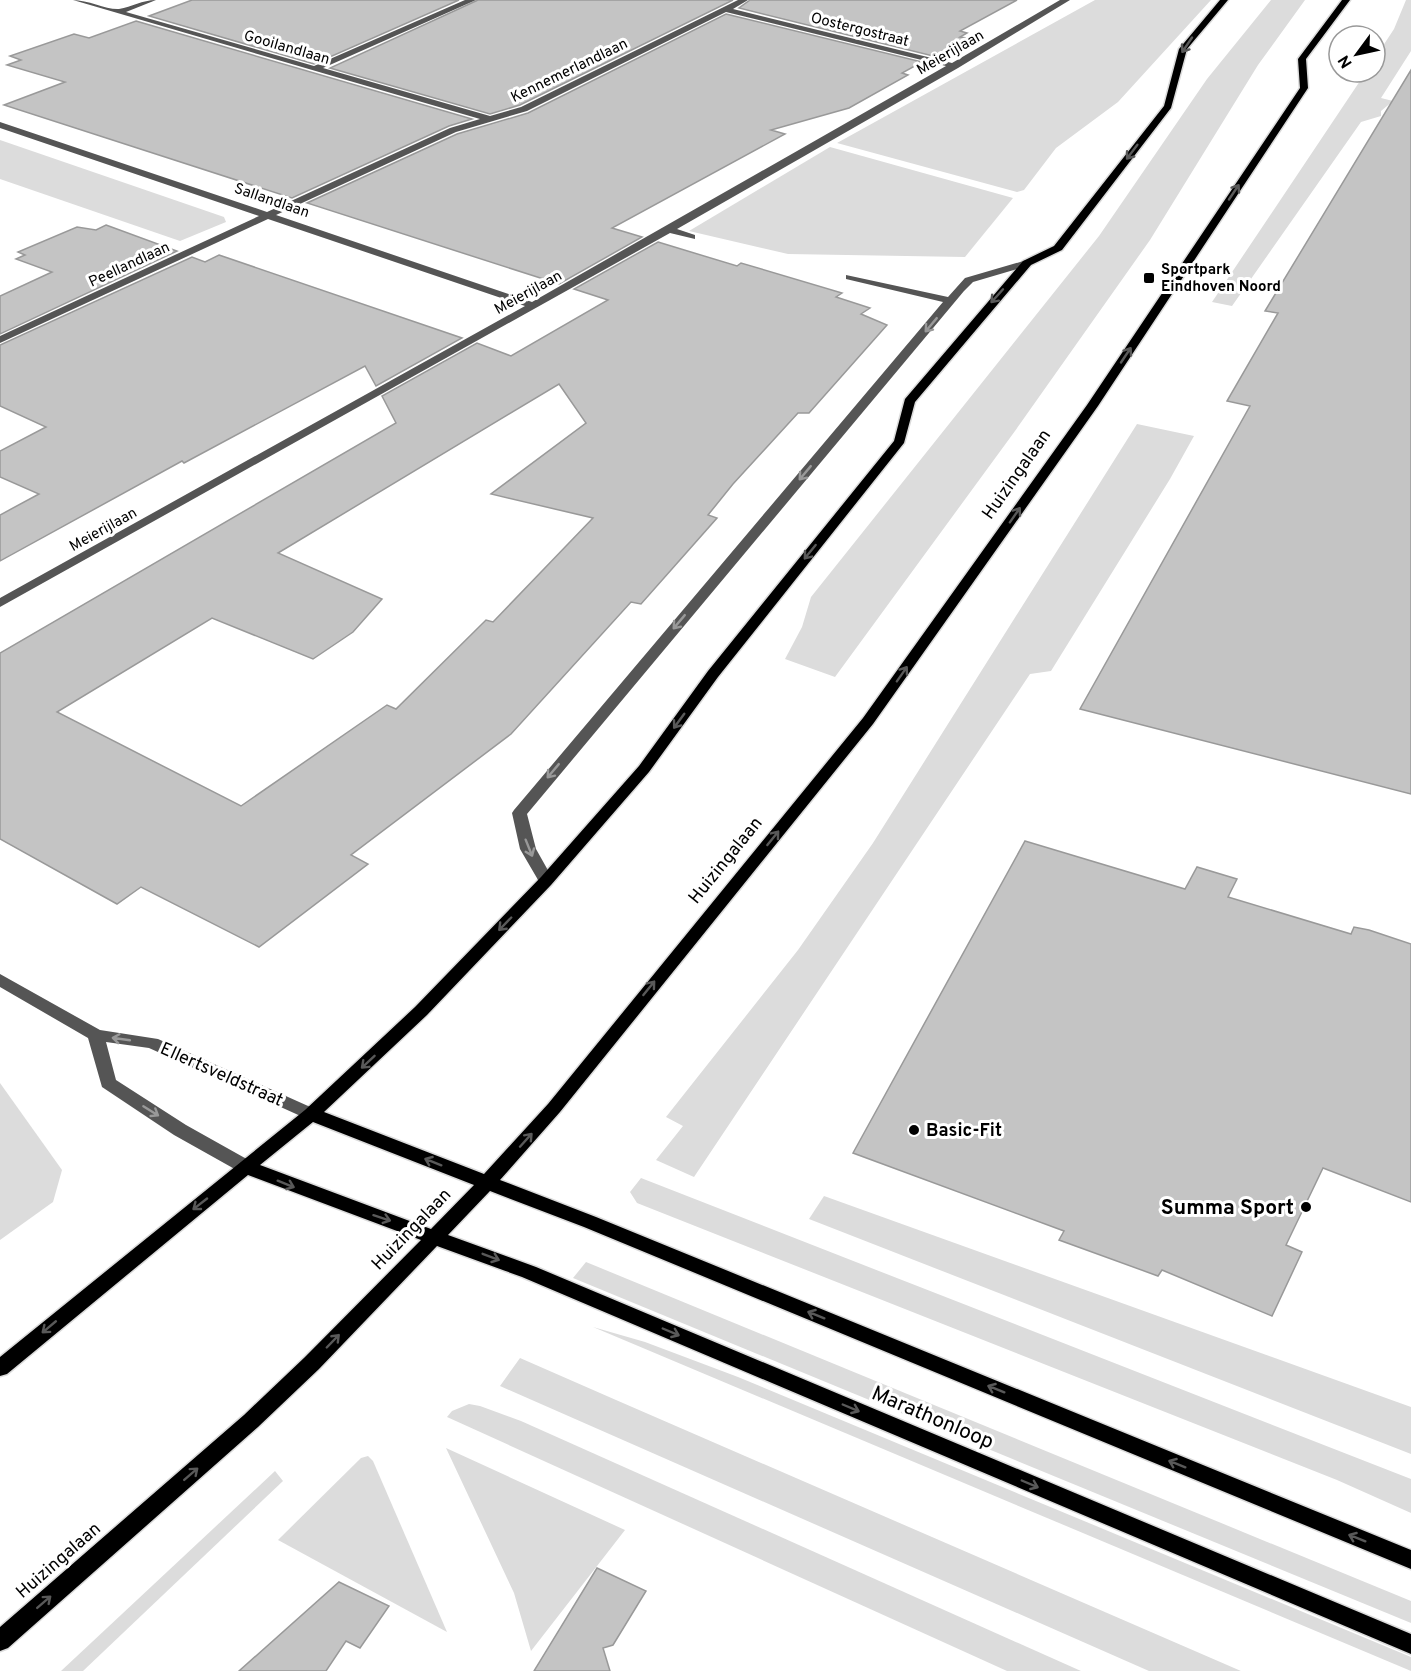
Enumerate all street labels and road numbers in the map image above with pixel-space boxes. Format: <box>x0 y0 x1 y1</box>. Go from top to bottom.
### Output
street label: Oostergostraat <box>809 9 911 52</box>
street label: Meierijlaan <box>914 26 988 80</box>
street label: Gooilandlaan <box>241 27 332 70</box>
street label: Kennemerlandlaan <box>508 35 631 108</box>
street label: Sallandlaan <box>231 180 312 223</box>
street label: Peellandlaan <box>86 238 173 292</box>
street label: Meierijlaan <box>492 267 566 320</box>
street label: Huizingalaan <box>978 425 1057 525</box>
street label: Meierijlaan <box>67 504 141 557</box>
street label: Huizingalaan <box>684 813 768 909</box>
street label: Ellertsveldstraat <box>156 1038 287 1113</box>
street label: Huizingalaan <box>367 1184 457 1276</box>
street label: Marathonloop <box>867 1381 998 1456</box>
street label: Huizingalaan <box>12 1518 106 1604</box>

